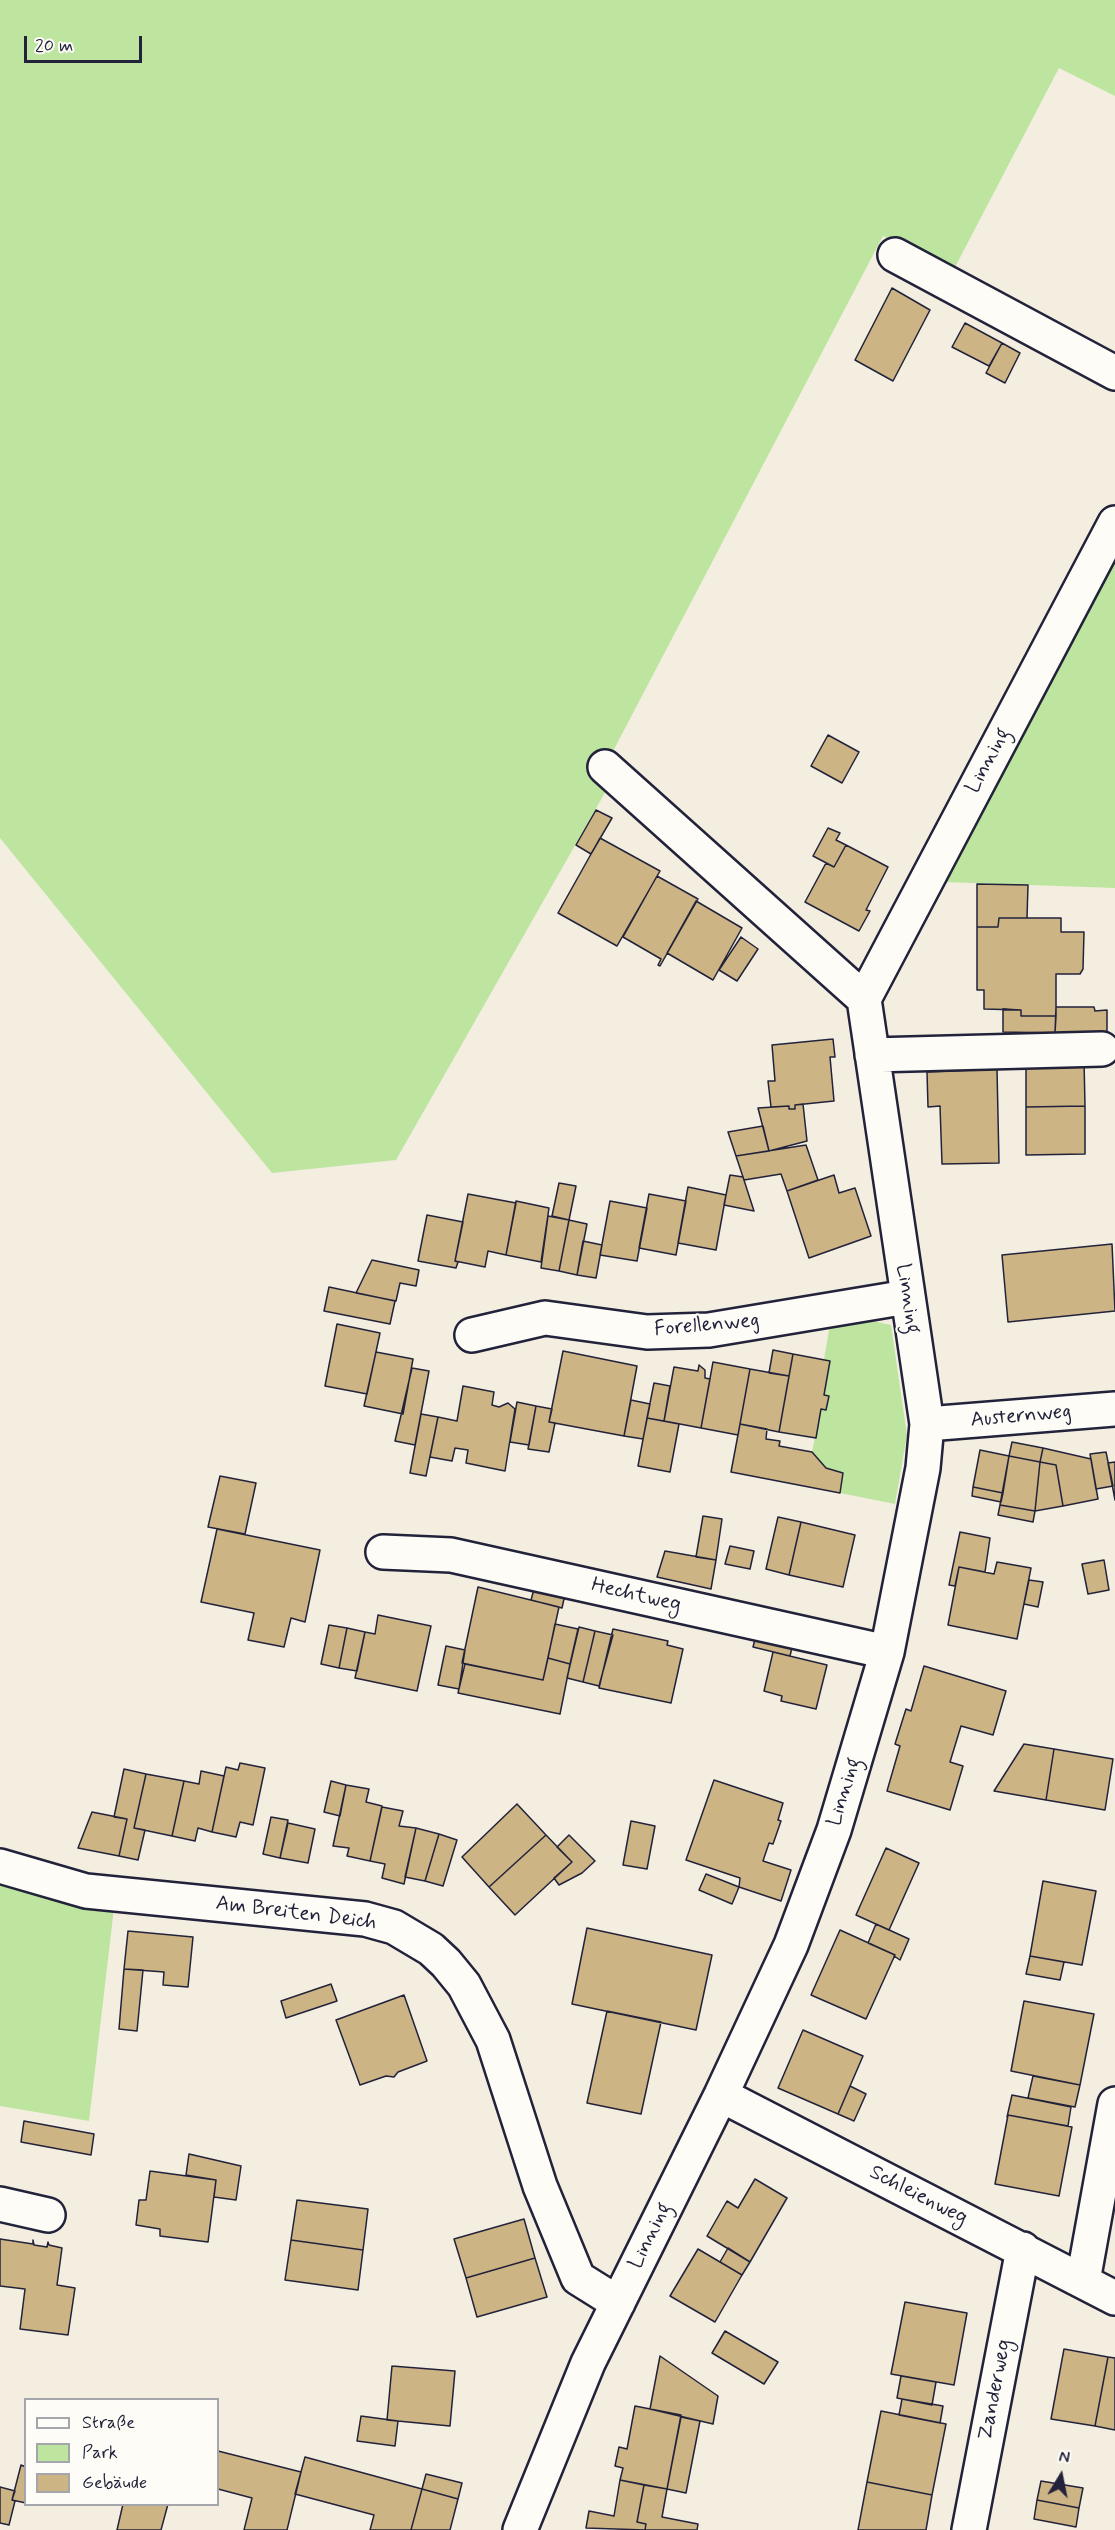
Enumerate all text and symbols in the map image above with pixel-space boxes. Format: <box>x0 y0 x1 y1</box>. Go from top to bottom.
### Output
scale bar <box>27 24 146 62</box>
text: 20 m <box>35 34 73 58</box>
street label: Linning <box>961 724 1017 798</box>
street label: Linning <box>889 1262 925 1336</box>
street label: Forellenweg <box>653 1309 761 1343</box>
street label: Austernweg <box>970 1400 1072 1434</box>
street label: Hechtweg <box>589 1573 683 1619</box>
street label: Linning <box>823 1755 867 1829</box>
street label: Am Breiten Deich <box>214 1892 378 1936</box>
street label: Schleienweg <box>865 2161 971 2231</box>
street label: Linning <box>624 2199 678 2273</box>
street label: Zanderweg <box>974 2337 1018 2443</box>
legend <box>24 2398 219 2506</box>
text: Straße <box>82 2411 135 2435</box>
text: Park <box>82 2441 118 2465</box>
north arrow <box>1031 2446 1091 2506</box>
text: N <box>1057 2447 1071 2469</box>
text: Gebäude <box>82 2471 147 2495</box>

